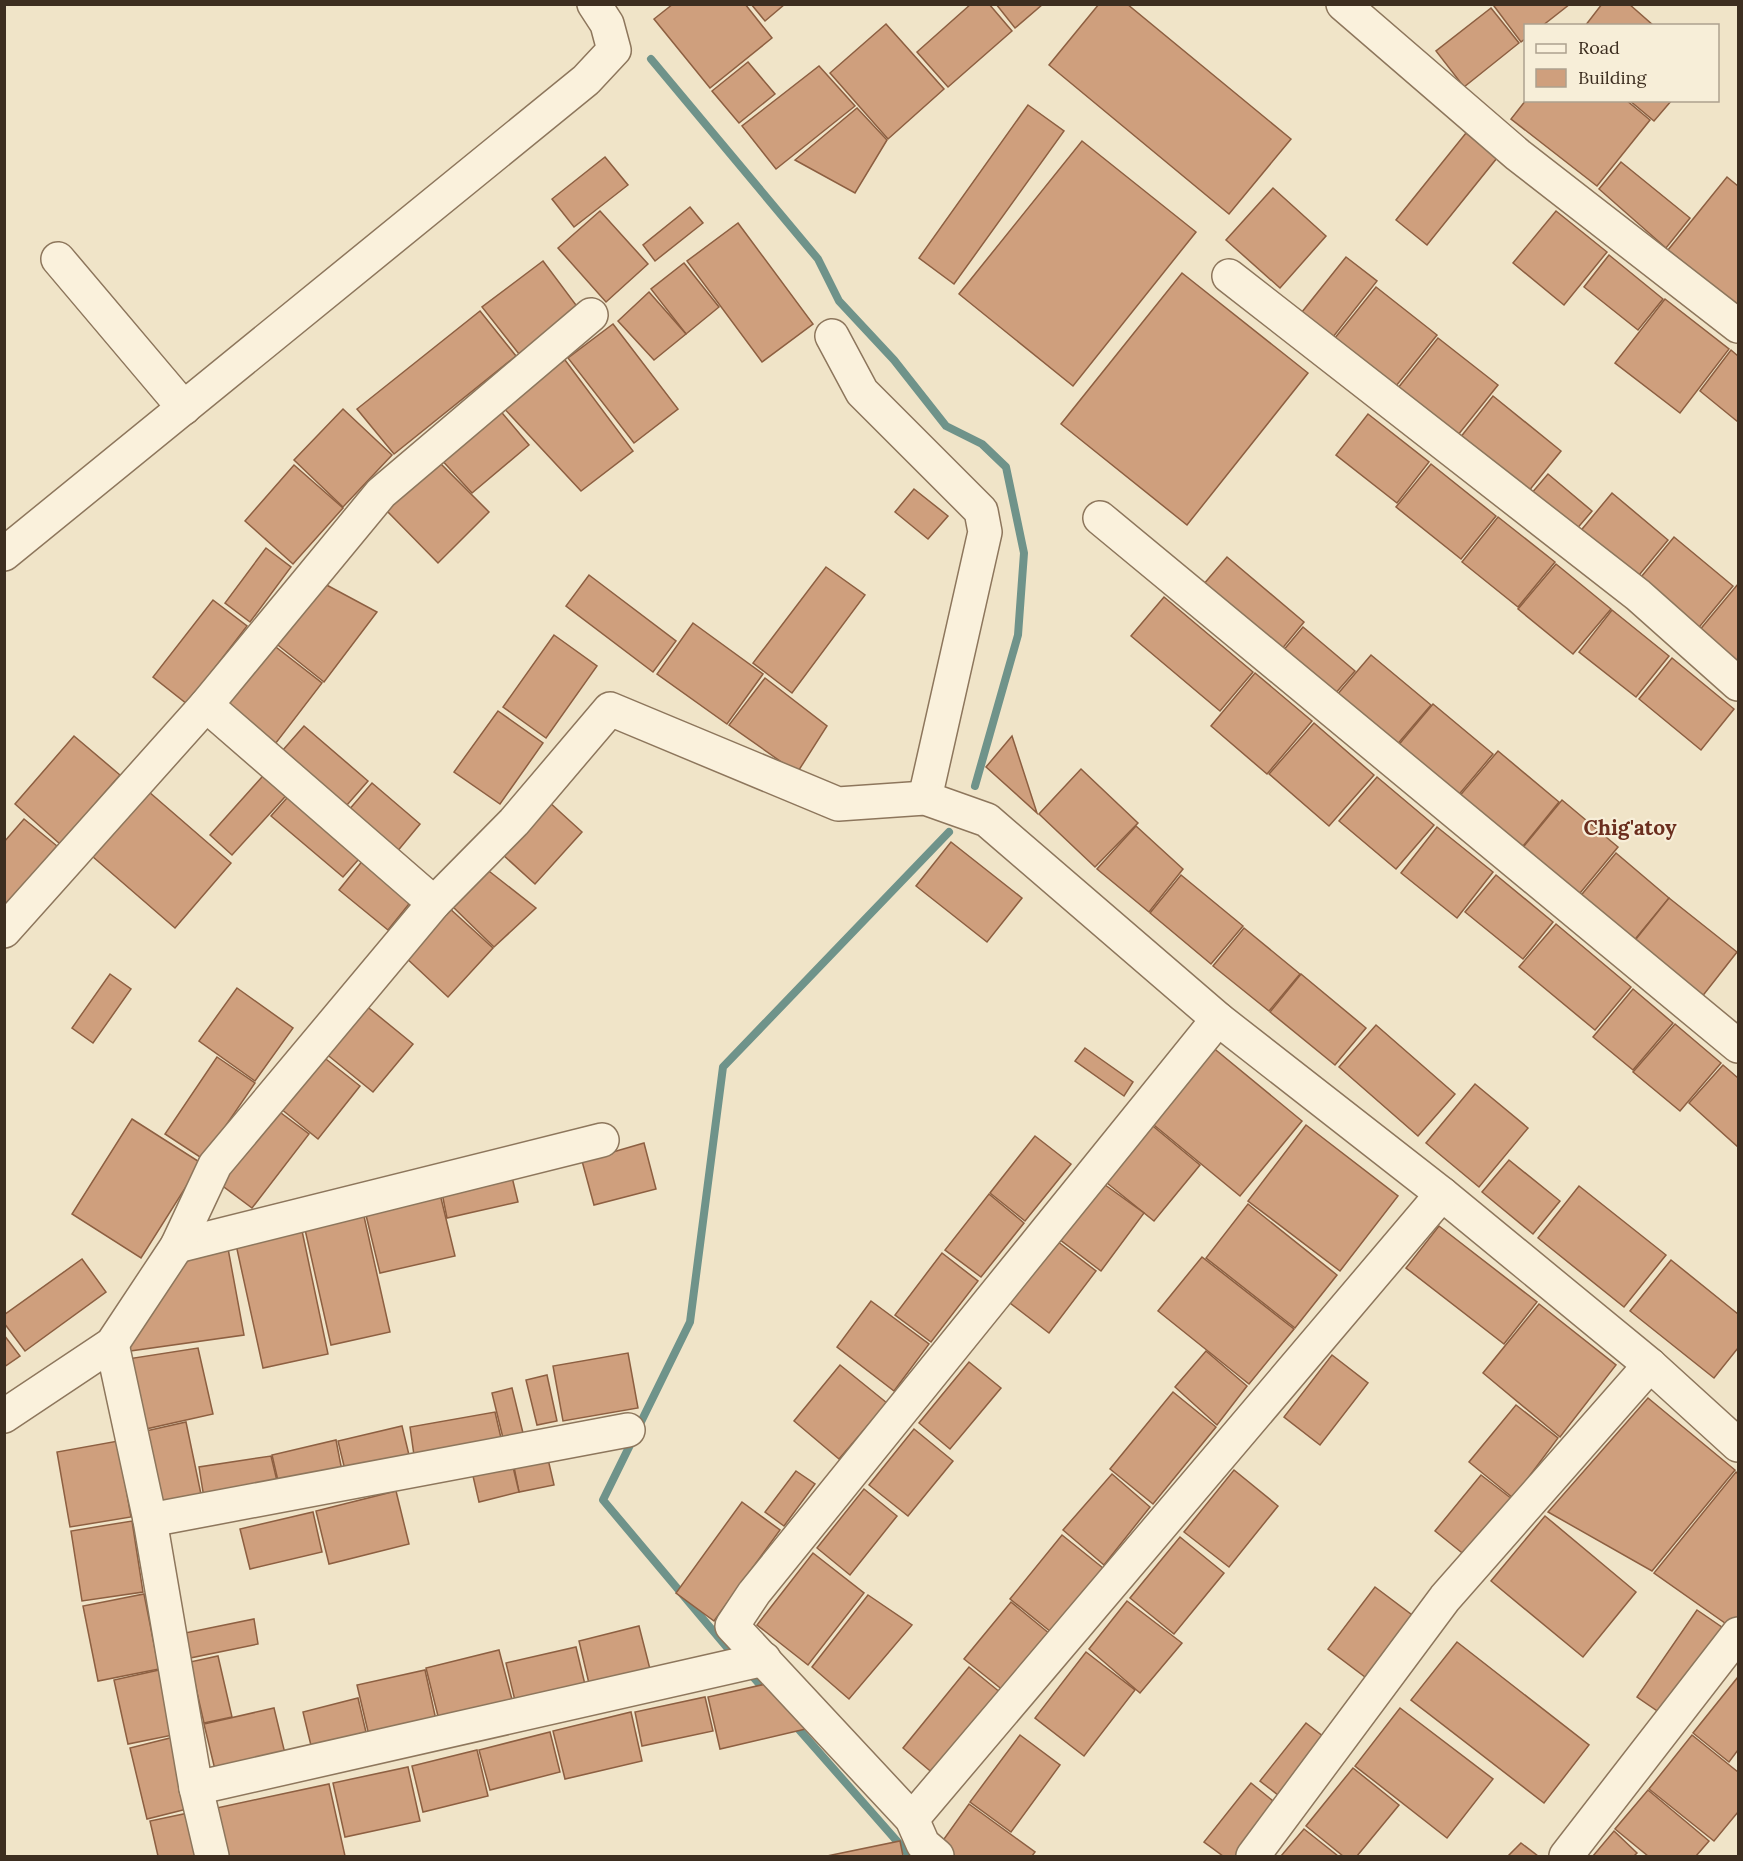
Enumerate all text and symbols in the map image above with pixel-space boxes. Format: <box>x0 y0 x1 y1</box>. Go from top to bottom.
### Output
legend <box>1524 24 1719 102</box>
text: Road <box>1578 36 1620 59</box>
text: Building <box>1578 66 1648 89</box>
district label: Chig'atoy <box>1583 814 1677 841</box>

